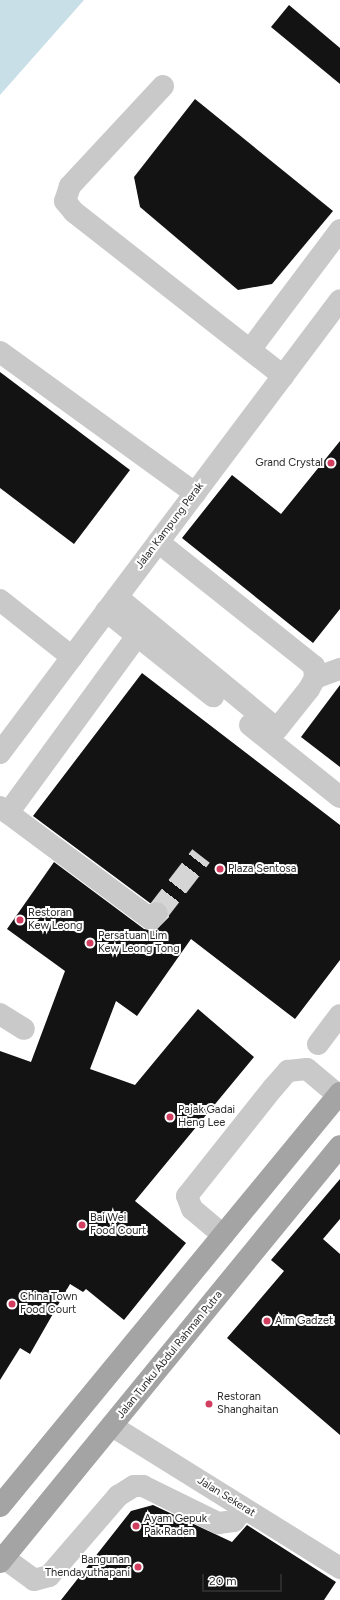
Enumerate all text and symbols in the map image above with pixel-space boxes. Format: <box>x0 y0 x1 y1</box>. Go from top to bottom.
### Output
place label: Grand Crystal <box>255 456 323 470</box>
marker: Grand Crystal <box>326 458 336 468</box>
street label: Jalan Kampung Perak <box>133 480 207 572</box>
place label: Plaza Sentosa <box>228 862 296 876</box>
marker: Plaza Sentosa <box>215 864 225 874</box>
place label: Restoran Kew Leong <box>28 907 83 933</box>
marker: Restoran Kew Leong <box>15 915 25 925</box>
place label: Persatuan Lim Kew Leong Tong <box>98 930 180 956</box>
marker: Persatuan Lim Kew Leong Tong <box>85 938 95 948</box>
place label: Pajak Gadai Heng Lee <box>178 1104 235 1130</box>
marker: Pajak Gadai Heng Lee <box>165 1112 175 1122</box>
place label: Bai Wei Food Court <box>90 1212 146 1238</box>
marker: Bai Wei Food Court <box>77 1220 87 1230</box>
street label: Jalan Tunku Abdul Rahman Putra <box>114 1289 226 1421</box>
place label: China Town Food Court <box>20 1291 77 1317</box>
marker: China Town Food Court <box>7 1299 17 1309</box>
place label: Aim Gadzet <box>275 1314 333 1328</box>
marker: Aim Gadzet <box>262 1316 272 1326</box>
place label: Restoran Shanghaitan <box>217 1391 278 1417</box>
marker: Restoran Shanghaitan <box>204 1399 214 1409</box>
street label: Jalan Sekerat <box>195 1474 257 1520</box>
place label: Ayam Gepuk Pak Raden <box>144 1513 207 1539</box>
marker: Ayam Gepuk Pak Raden <box>131 1521 141 1531</box>
place label: Bangunan Thendayuthapani <box>45 1554 130 1580</box>
marker: Bangunan Thendayuthapani <box>133 1562 143 1572</box>
scale bar <box>204 1566 284 1592</box>
text: 20 m <box>209 1574 237 1588</box>

